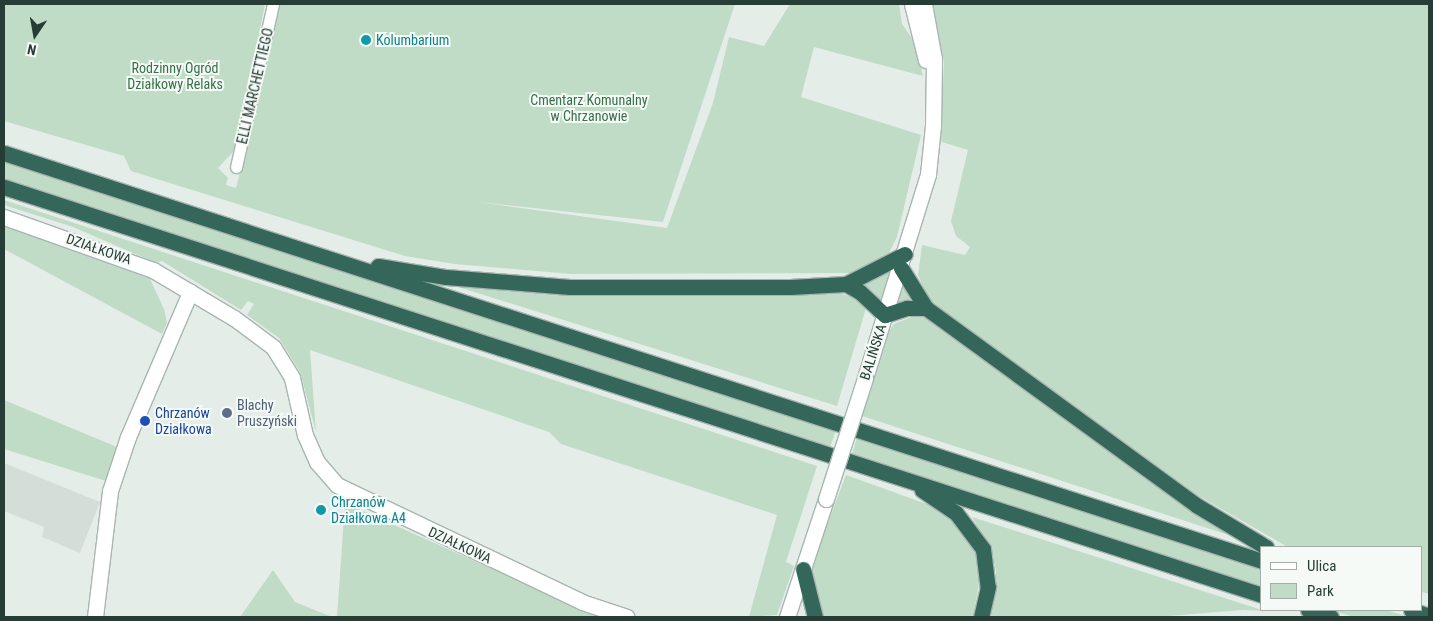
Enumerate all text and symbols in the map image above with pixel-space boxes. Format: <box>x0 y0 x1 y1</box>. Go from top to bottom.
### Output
north arrow <box>10 10 60 60</box>
street label: ELLI MARCHETTIEGO <box>233 26 277 146</box>
place label: Kolumbarium <box>376 32 449 48</box>
marker: Kolumbarium <box>360 34 372 46</box>
text: N <box>26 41 38 58</box>
park label: Rodzinny Ogród Działkowy Relaks <box>127 60 223 92</box>
park label: Cmentarz Komunalny w Chrzanowie <box>530 92 648 124</box>
street label: DZIAŁKOWA <box>64 230 134 268</box>
street label: BALIŃSKA <box>856 322 890 382</box>
place label: Blachy Pruszyński <box>237 397 297 430</box>
place label: Chrzanów Działkowa <box>155 405 212 438</box>
marker: Blachy Pruszyński <box>221 407 233 419</box>
marker: Chrzanów Działkowa <box>139 415 151 427</box>
place label: Chrzanów Działkowa A4 <box>331 494 406 526</box>
marker: Chrzanów Działkowa A4 <box>315 504 327 516</box>
street label: DZIAŁKOWA <box>426 523 494 567</box>
legend <box>1260 546 1423 611</box>
text: Ulica <box>1307 557 1336 575</box>
text: Park <box>1307 582 1334 600</box>

